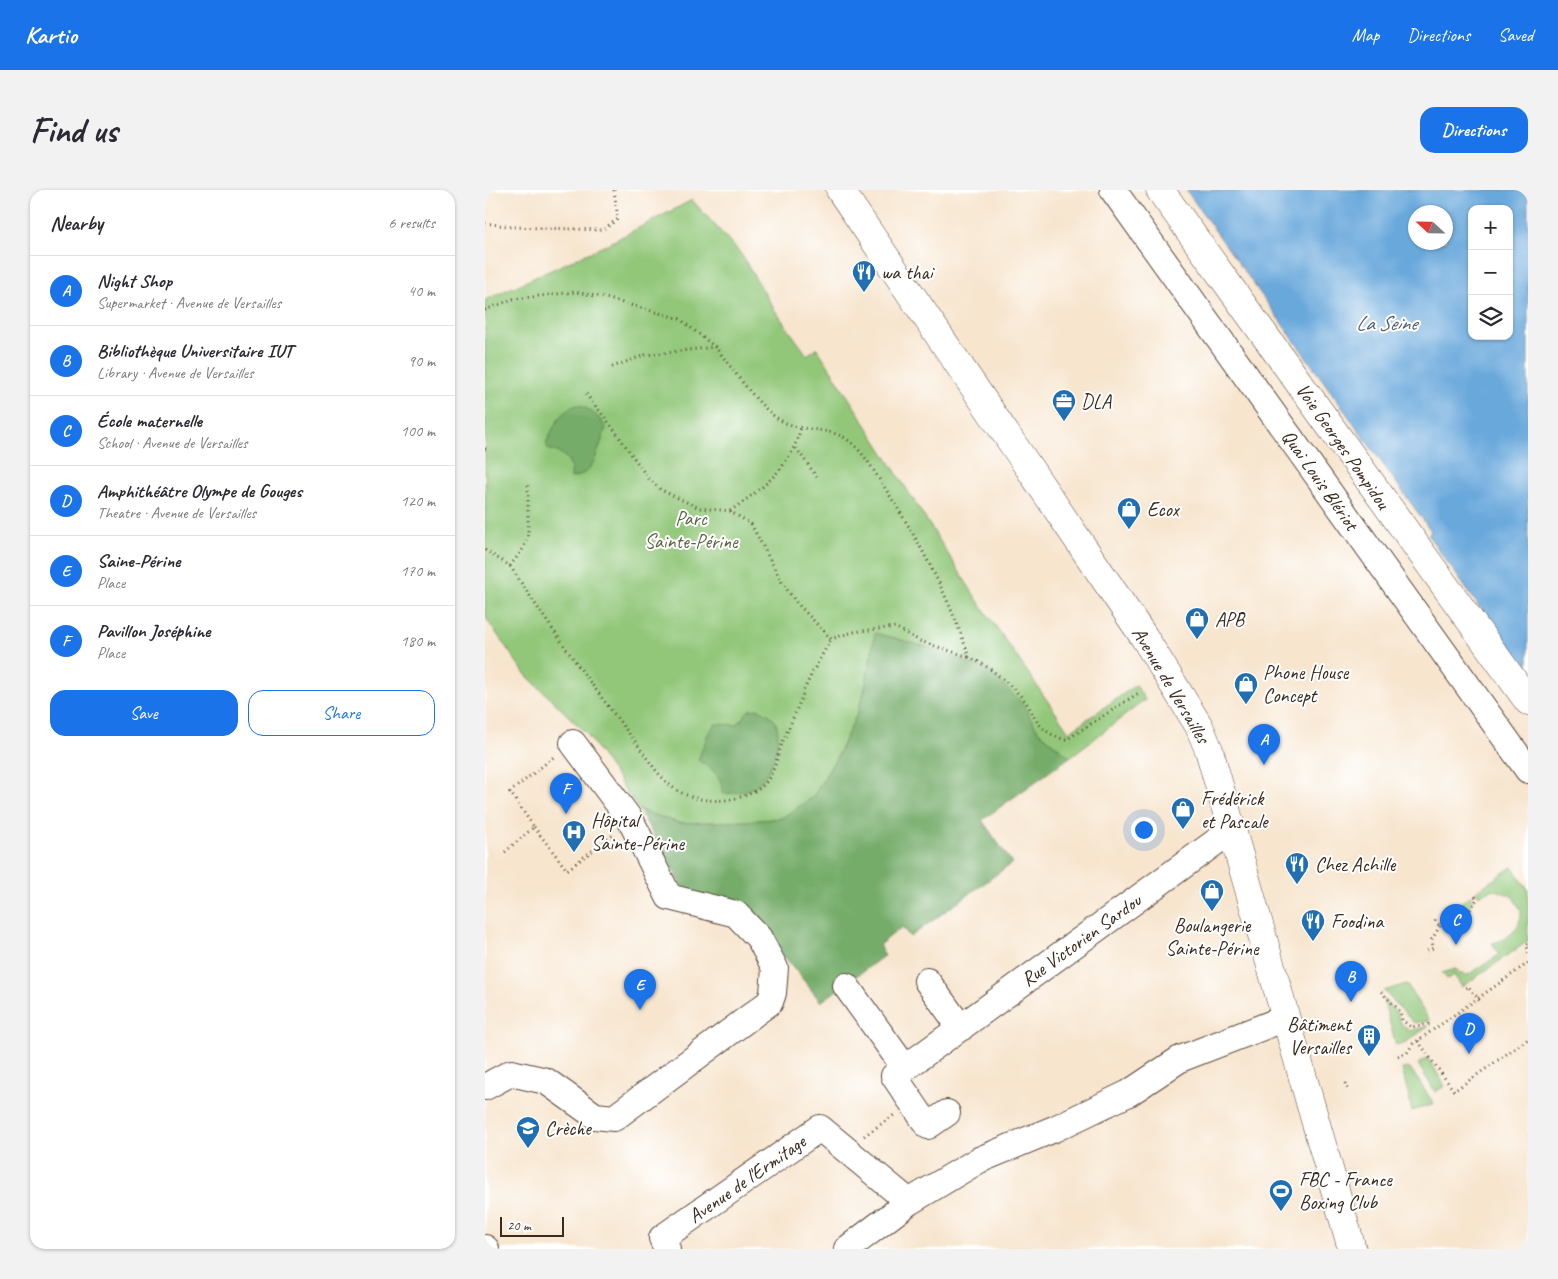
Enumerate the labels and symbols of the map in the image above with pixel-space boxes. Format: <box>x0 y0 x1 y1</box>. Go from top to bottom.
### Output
north arrow <box>1408 205 1453 250</box>
restaurant icon: wa thai <box>851 259 877 293</box>
place label: wa thai <box>881 260 935 285</box>
water label: La Seine <box>1356 310 1419 336</box>
street label: Voie Georges Pompidou <box>1290 378 1397 515</box>
office icon: DLA <box>1051 388 1077 422</box>
place label: DLA <box>1081 389 1112 414</box>
street label: Quai Louis Blériot <box>1276 425 1365 537</box>
shop icon: Ecox <box>1116 496 1142 530</box>
place label: Ecox <box>1147 497 1181 522</box>
park label: Parc Sainte-Périne <box>645 506 739 554</box>
shop icon: APB <box>1184 606 1210 640</box>
place label: APB <box>1215 607 1246 632</box>
street label: Avenue de Versailles <box>1126 622 1217 750</box>
place label: Phone House Concept <box>1263 660 1350 708</box>
shop icon: Phone House Concept <box>1233 671 1259 705</box>
pin: A <box>1248 724 1280 765</box>
pin: F <box>550 773 582 814</box>
place label: Frédérick et Pascale <box>1201 786 1269 834</box>
shop icon: Frédérick et Pascale <box>1170 796 1196 830</box>
place label: Hôpital Sainte-Périne <box>591 808 685 856</box>
your location <box>1131 817 1157 843</box>
hospital icon: Hôpital Sainte-Périne <box>561 819 587 853</box>
restaurant icon: Chez Achille <box>1284 851 1310 885</box>
place label: Chez Achille <box>1315 852 1397 877</box>
shop icon: Boulangerie Sainte-Périne <box>1199 878 1225 912</box>
street label: Rue Victorien Sardou <box>1016 887 1147 992</box>
pin: C <box>1440 904 1472 945</box>
restaurant icon: Foodina <box>1300 908 1326 942</box>
place label: Foodina <box>1331 909 1384 934</box>
place label: Boulangerie Sainte-Périne <box>1166 913 1260 961</box>
pin: B <box>1335 961 1367 1002</box>
pin: E <box>624 969 656 1010</box>
place label: Bâtiment Versailles <box>1287 1012 1353 1060</box>
pin: D <box>1453 1013 1485 1054</box>
building icon: Bâtiment Versailles <box>1356 1023 1382 1057</box>
school or university icon: Crèche <box>515 1115 541 1149</box>
place label: Crèche <box>545 1116 592 1141</box>
street label: Avenue de l'Ermitage <box>683 1128 812 1229</box>
place label: FBC - France Boxing Club <box>1299 1167 1393 1215</box>
sports icon: FBC - France Boxing Club <box>1268 1178 1294 1212</box>
scale bar <box>500 1214 564 1237</box>

